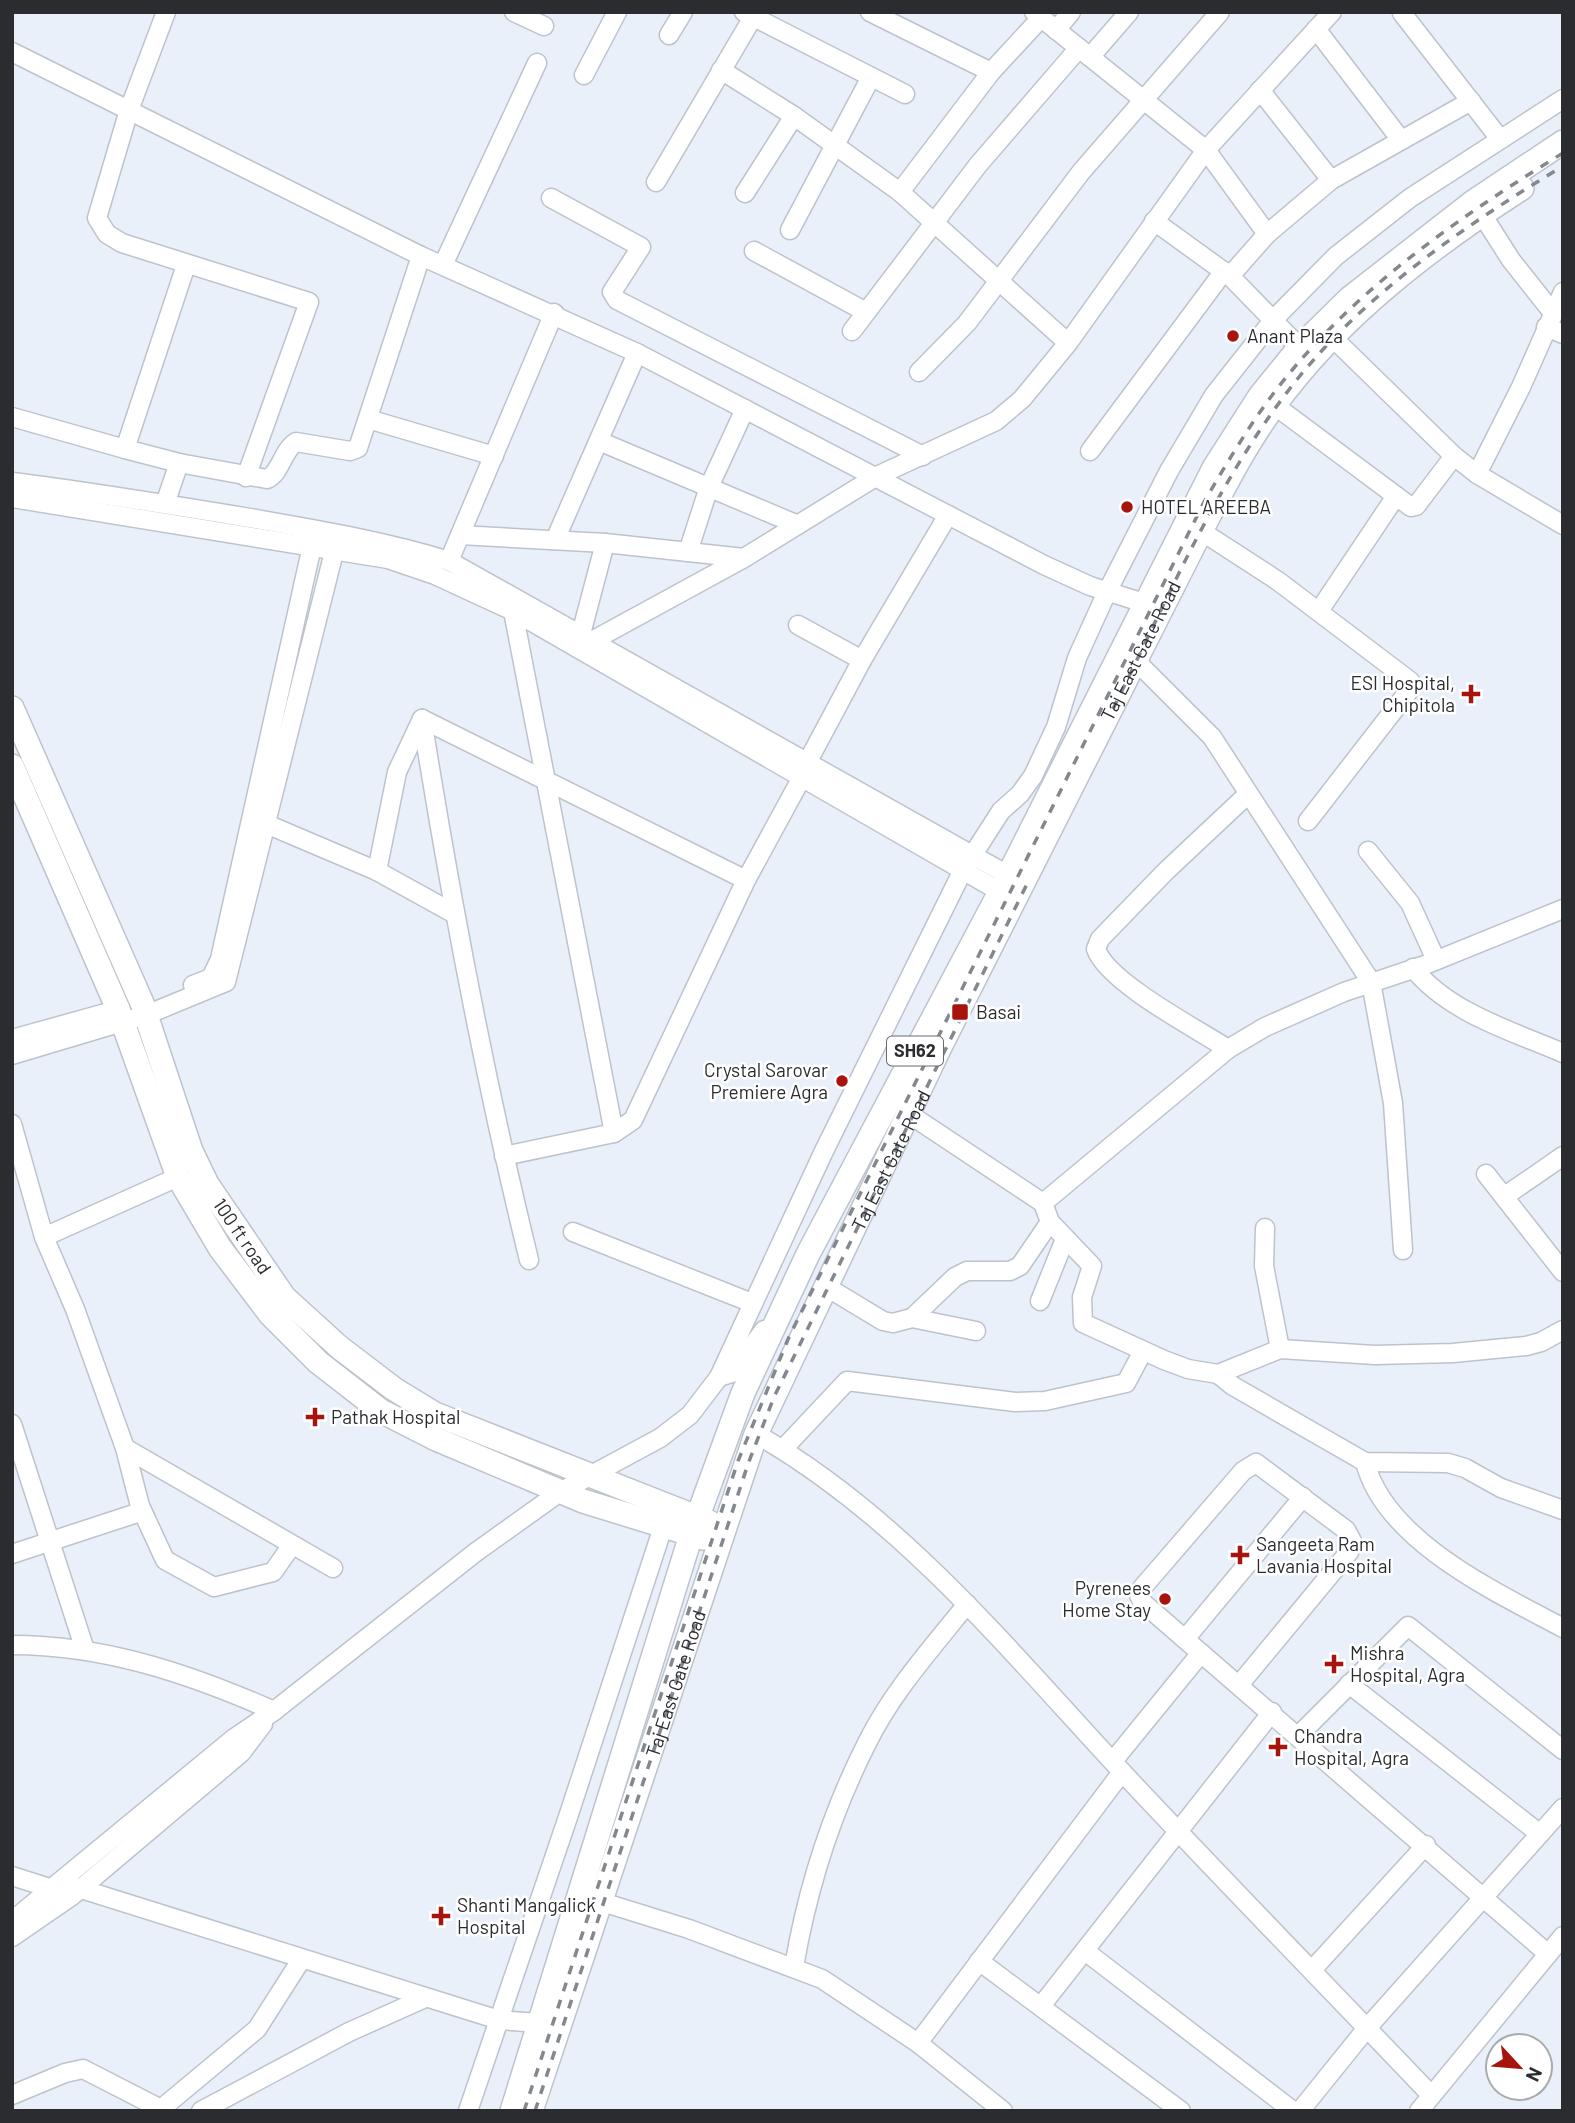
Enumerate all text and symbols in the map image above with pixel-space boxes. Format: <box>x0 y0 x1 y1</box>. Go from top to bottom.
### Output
place label: Anant Plaza <box>1247 324 1343 347</box>
marker: Anant Plaza <box>1225 328 1241 344</box>
place label: HOTEL AREEBA <box>1141 495 1271 518</box>
marker: HOTEL AREEBA <box>1119 499 1135 515</box>
street label: Taj East Gate Road <box>1095 577 1185 724</box>
place label: ESI Hospital, Chipitola <box>1350 671 1455 716</box>
marker: ESI Hospital, Chipitola <box>1461 684 1481 704</box>
place label: Basai <box>976 1000 1021 1023</box>
marker: Basai <box>950 1002 970 1022</box>
road number: SH62 <box>887 1036 943 1066</box>
place label: Crystal Sarovar Premiere Agra <box>704 1058 828 1103</box>
marker: Crystal Sarovar Premiere Agra <box>834 1073 850 1089</box>
street label: Taj East Gate Road <box>846 1086 935 1234</box>
street label: 100 ft road <box>209 1194 277 1278</box>
place label: Pathak Hospital <box>331 1405 460 1428</box>
marker: Pathak Hospital <box>305 1407 325 1427</box>
place label: Sangeeta Ram Lavania Hospital <box>1256 1532 1392 1577</box>
marker: Sangeeta Ram Lavania Hospital <box>1230 1545 1250 1565</box>
place label: Pyrenees Home Stay <box>1062 1576 1151 1621</box>
marker: Pyrenees Home Stay <box>1157 1591 1173 1607</box>
street label: Taj East Gate Road <box>640 1607 710 1760</box>
place label: Mishra Hospital, Agra <box>1350 1641 1465 1686</box>
marker: Mishra Hospital, Agra <box>1324 1654 1344 1674</box>
place label: Chandra Hospital, Agra <box>1294 1724 1409 1769</box>
marker: Chandra Hospital, Agra <box>1268 1737 1288 1757</box>
place label: Shanti Mangalick Hospital <box>457 1893 596 1938</box>
marker: Shanti Mangalick Hospital <box>431 1906 451 1926</box>
north arrow <box>1484 2032 1554 2102</box>
text: N <box>1522 2064 1548 2085</box>

